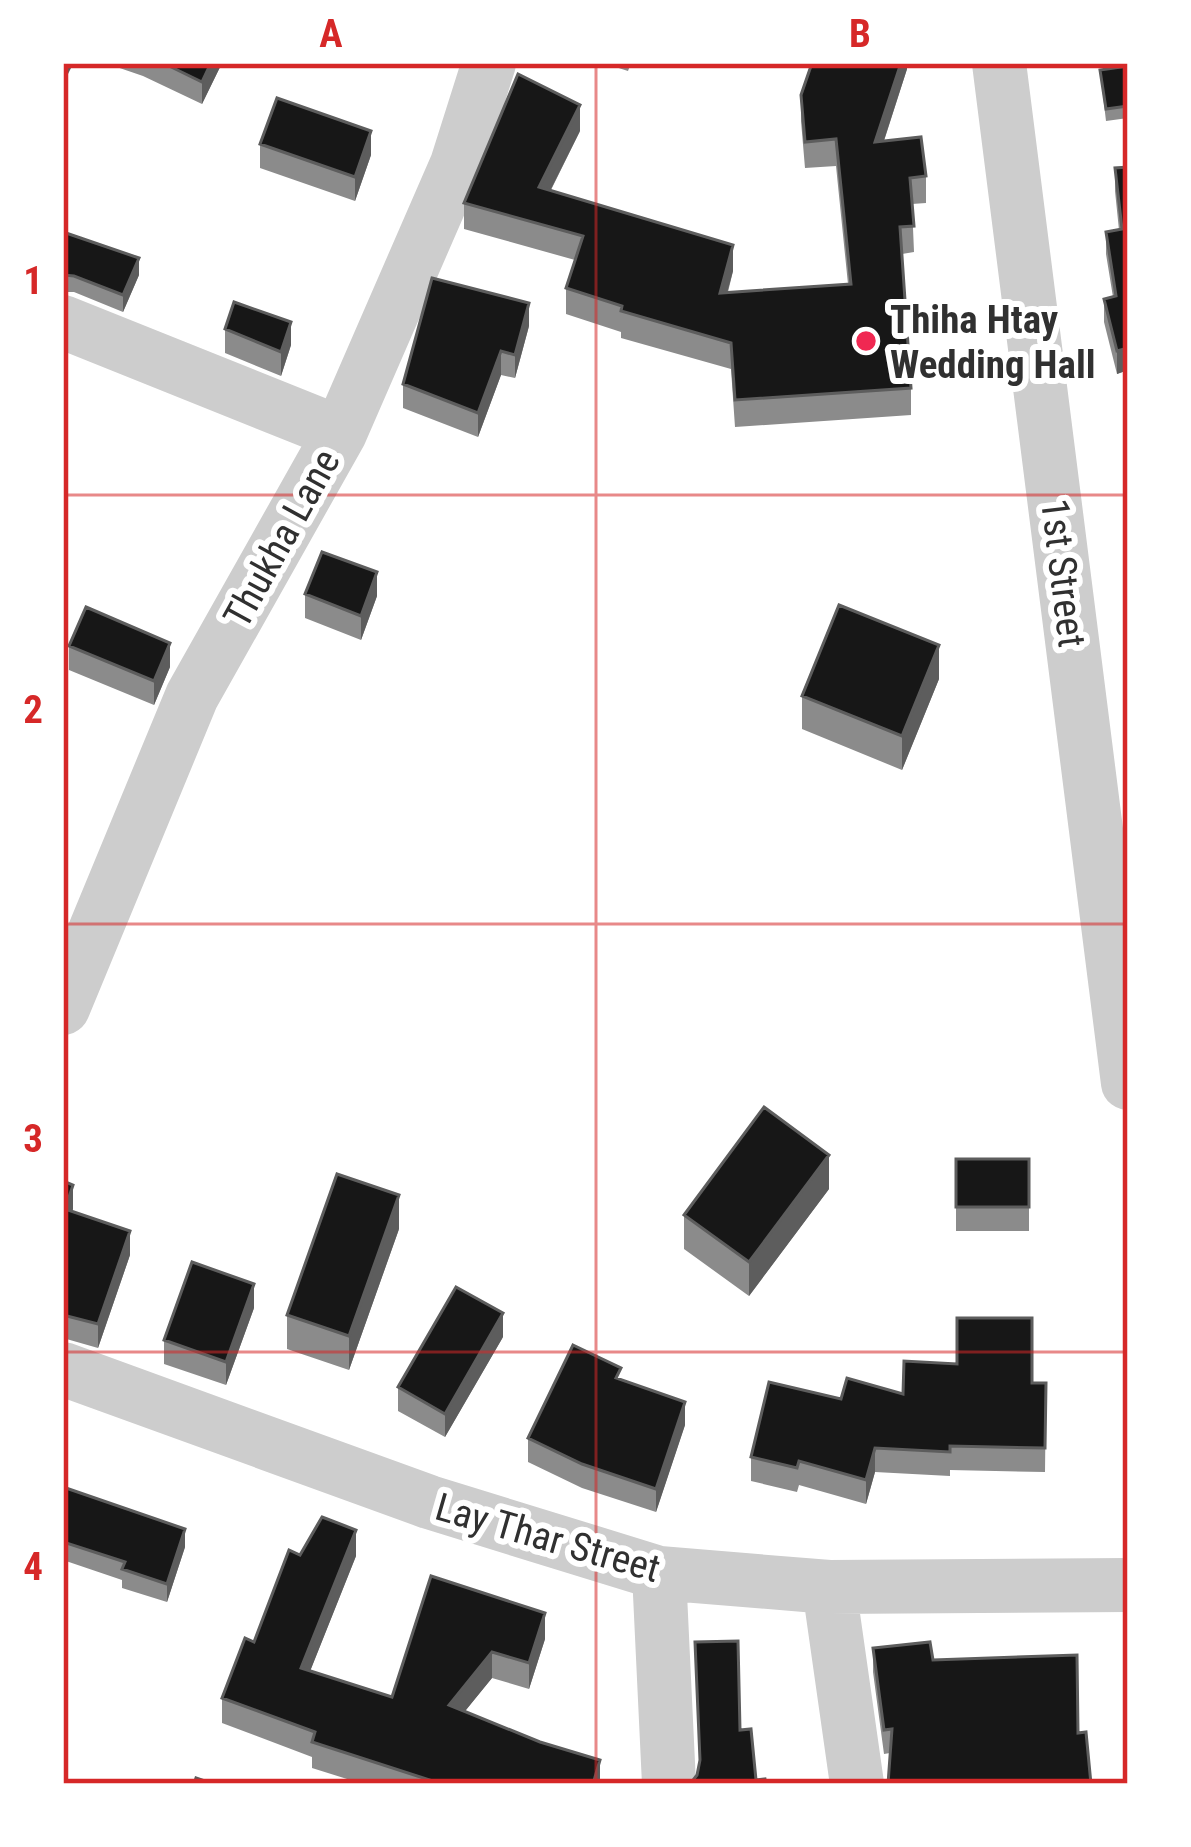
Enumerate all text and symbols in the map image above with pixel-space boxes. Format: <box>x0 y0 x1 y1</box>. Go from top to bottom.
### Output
text: A <box>319 11 343 57</box>
text: B <box>849 11 871 57</box>
text: 1 <box>23 258 43 304</box>
place label: Thiha Htay Wedding Hall <box>890 297 1096 388</box>
marker: Thiha Htay Wedding Hall <box>853 328 879 354</box>
street label: Thukha Lane <box>214 441 350 636</box>
street label: 1st Street <box>1031 496 1095 650</box>
text: 2 <box>23 687 43 733</box>
text: 3 <box>23 1116 43 1162</box>
street label: Lay Thar Street <box>430 1484 665 1592</box>
text: 4 <box>23 1544 43 1590</box>

